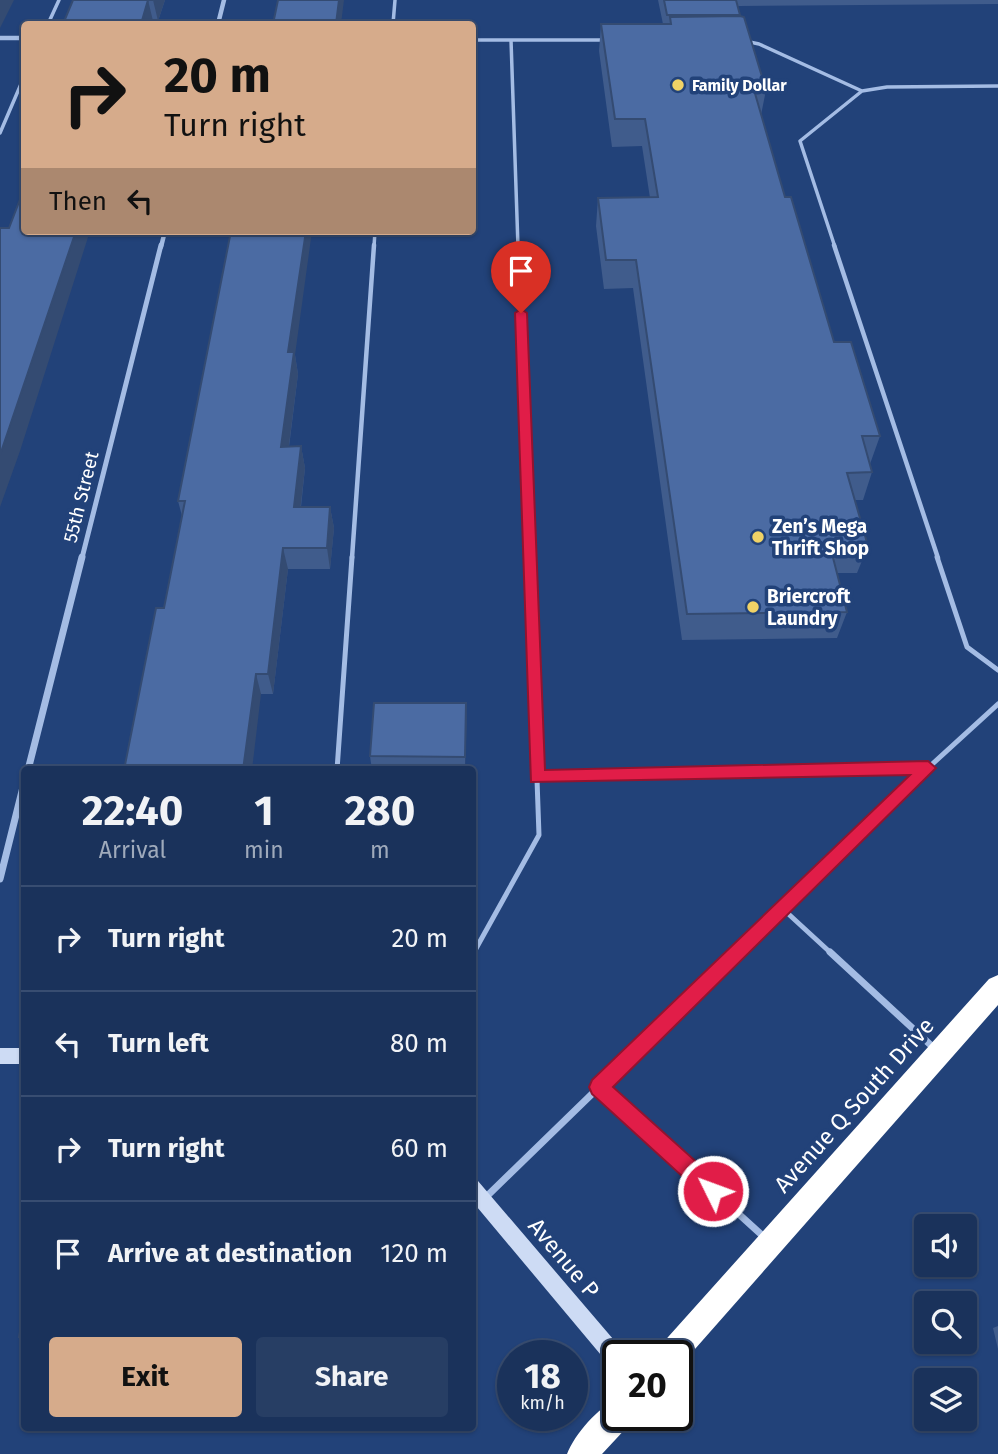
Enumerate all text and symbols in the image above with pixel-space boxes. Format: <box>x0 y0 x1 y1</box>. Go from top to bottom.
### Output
text: 20 m <box>164 46 271 105</box>
icon: right <box>49 49 140 140</box>
place label: Family Dollar <box>692 76 787 95</box>
marker: Family Dollar <box>670 77 686 93</box>
text: Turn right <box>164 106 306 144</box>
icon: left <box>121 182 159 220</box>
text: Then <box>49 186 107 217</box>
pin <box>491 241 551 313</box>
icon: arrive <box>502 252 540 290</box>
street label: 55th Street <box>59 449 103 545</box>
place label: Zen’s Mega Thrift Shop <box>772 515 869 560</box>
marker: Zen’s Mega Thrift Shop <box>750 529 766 545</box>
place label: Briercroft Laundry <box>767 585 851 630</box>
marker: Briercroft Laundry <box>745 599 761 615</box>
text: 22:40 <box>82 786 183 836</box>
text: 1 <box>254 786 274 836</box>
text: 280 <box>345 786 415 836</box>
text: Arrival <box>99 836 166 864</box>
text: min <box>244 836 284 864</box>
text: m <box>370 836 390 864</box>
icon: right <box>49 920 87 958</box>
text: Turn right <box>108 923 225 954</box>
text: 20 m <box>391 923 448 954</box>
street label: Avenue Q South Drive <box>768 1012 940 1198</box>
icon: left <box>49 1025 87 1063</box>
text: Turn left <box>108 1028 209 1059</box>
text: 80 m <box>390 1028 448 1059</box>
icon: right <box>49 1130 87 1168</box>
text: Turn right <box>108 1133 225 1164</box>
text: 60 m <box>390 1133 448 1164</box>
position arrow <box>676 1154 750 1228</box>
street label: Avenue P <box>522 1212 606 1304</box>
map controls <box>914 1214 977 1431</box>
button: sound <box>914 1214 977 1277</box>
icon: arrive <box>49 1235 87 1273</box>
text: Arrive at destination <box>108 1238 352 1269</box>
text: 120 m <box>380 1238 448 1269</box>
button: search <box>914 1291 977 1354</box>
button: Exit <box>49 1337 242 1417</box>
button: Share <box>256 1337 448 1417</box>
speed limit sign: 20 <box>602 1340 693 1431</box>
text: 18 <box>524 1355 561 1397</box>
button: layers <box>914 1368 977 1431</box>
text: km/h <box>520 1392 565 1414</box>

